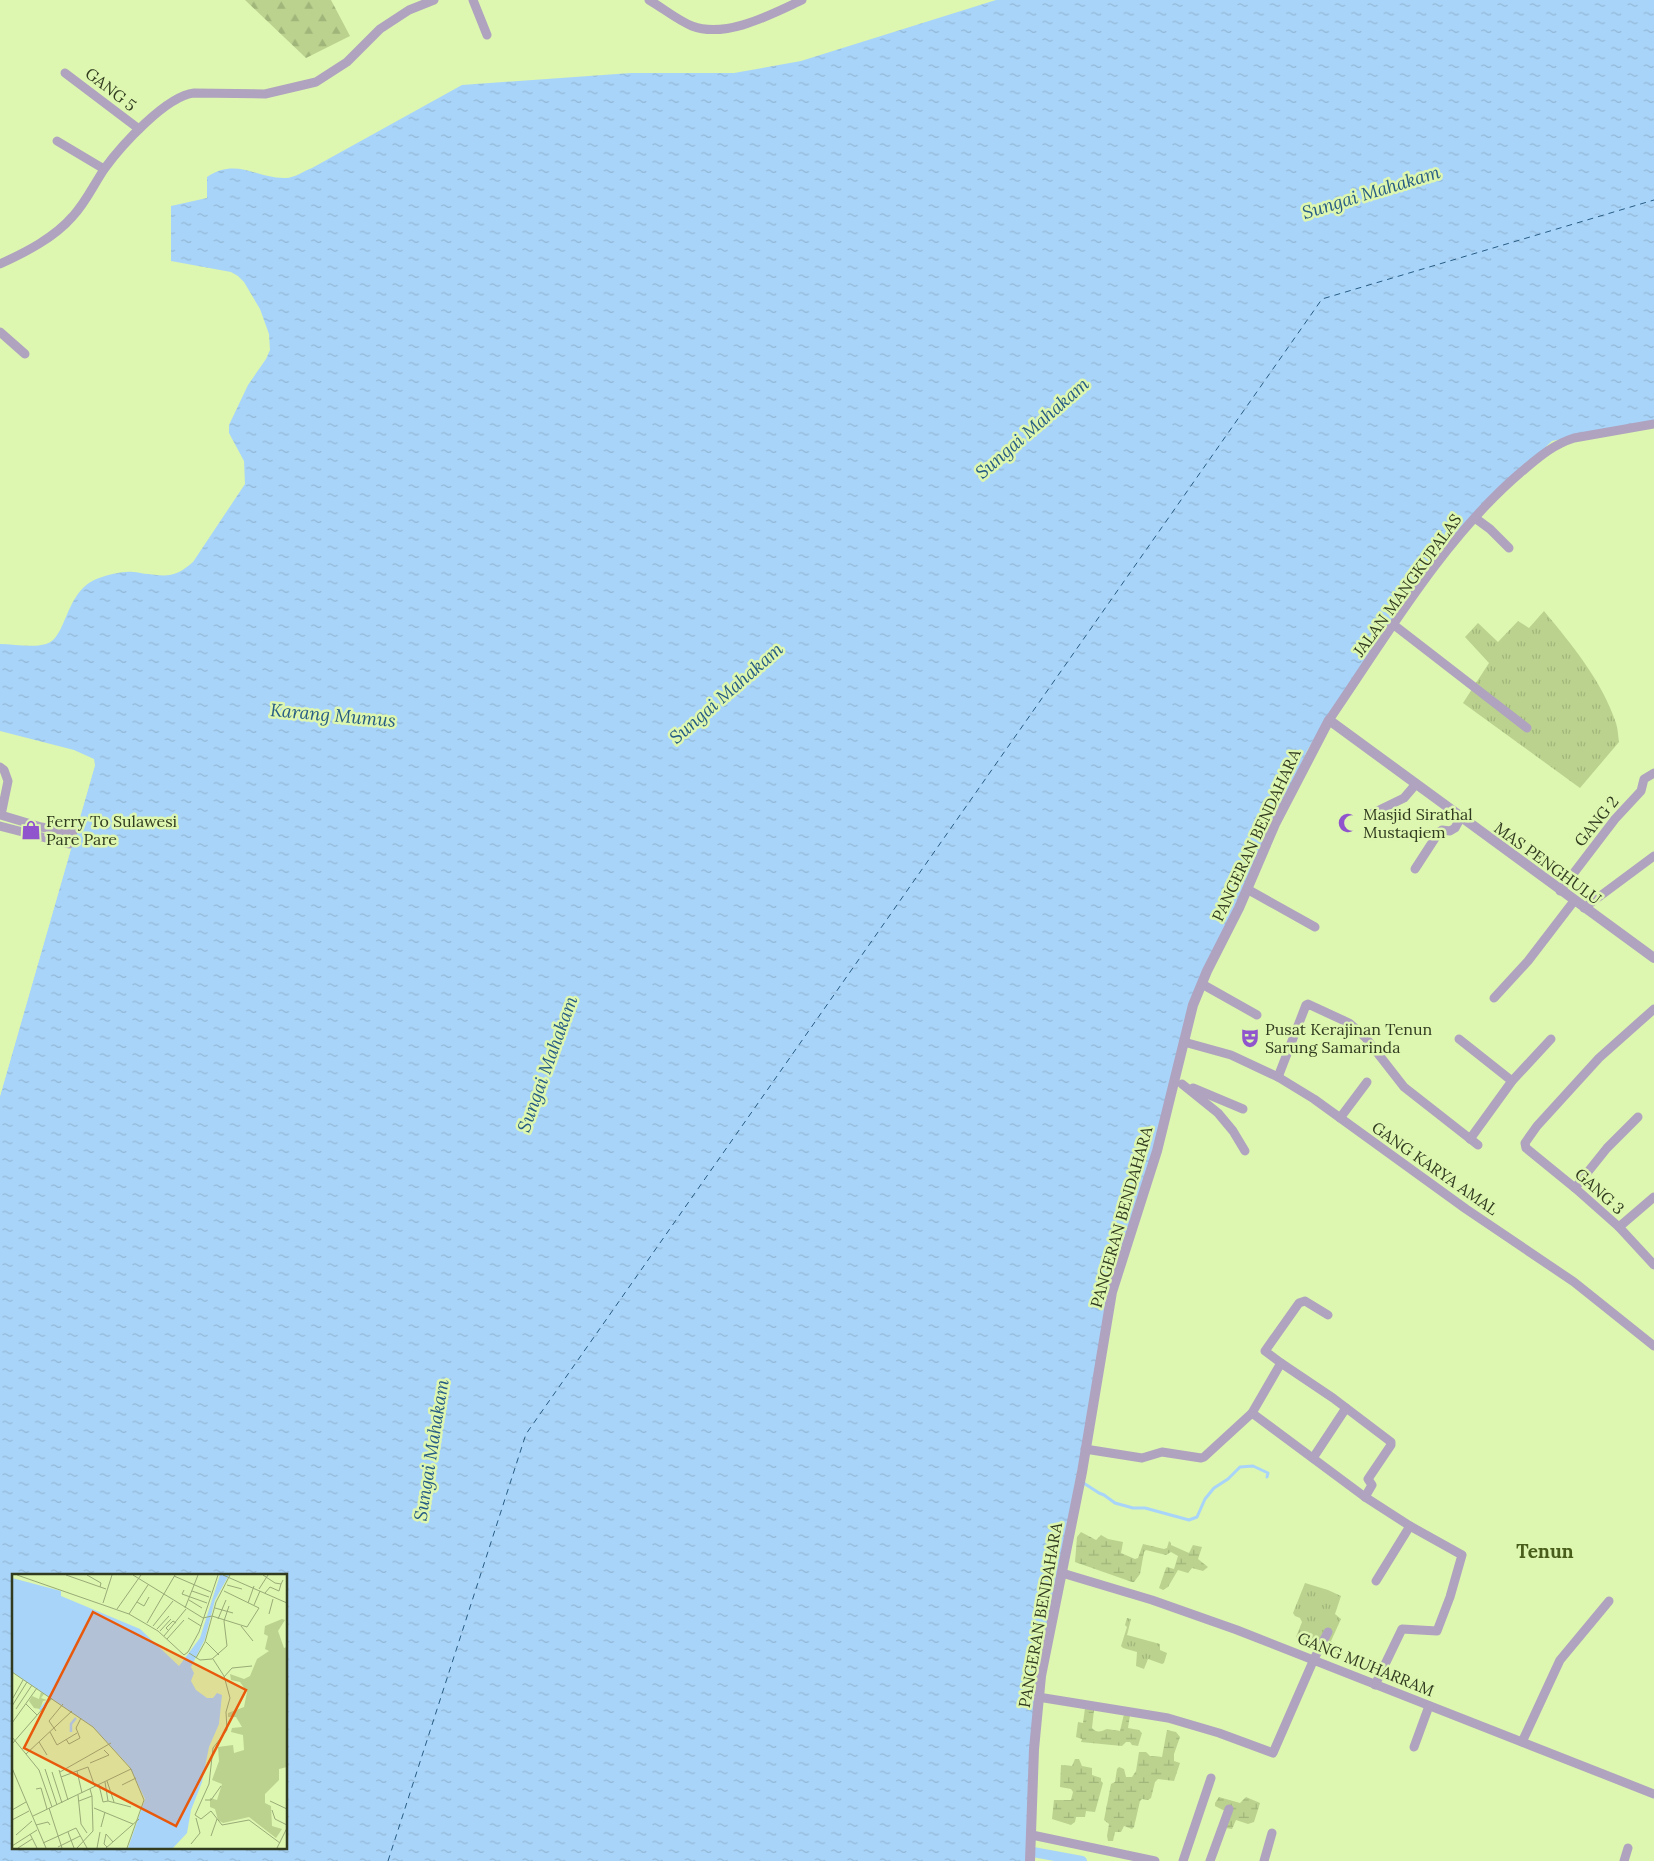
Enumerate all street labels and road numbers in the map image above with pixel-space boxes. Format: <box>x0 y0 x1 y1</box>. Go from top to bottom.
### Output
street label: GANG 5 <box>81 63 141 115</box>
street label: JALAN MANGKUPALAS <box>1348 510 1465 661</box>
street label: PANGERAN BENDAHARA <box>1207 745 1305 924</box>
street label: GANG 2 <box>1570 792 1622 850</box>
street label: MAS PENGHULU <box>1491 817 1605 909</box>
street label: GANG KARYA AMAL <box>1368 1117 1502 1219</box>
street label: PANGERAN BENDAHARA <box>1086 1123 1157 1310</box>
street label: GANG 3 <box>1571 1164 1629 1218</box>
street label: PANGERAN BENDAHARA <box>1014 1520 1066 1709</box>
street label: GANG MUHARRAM <box>1295 1627 1437 1701</box>

